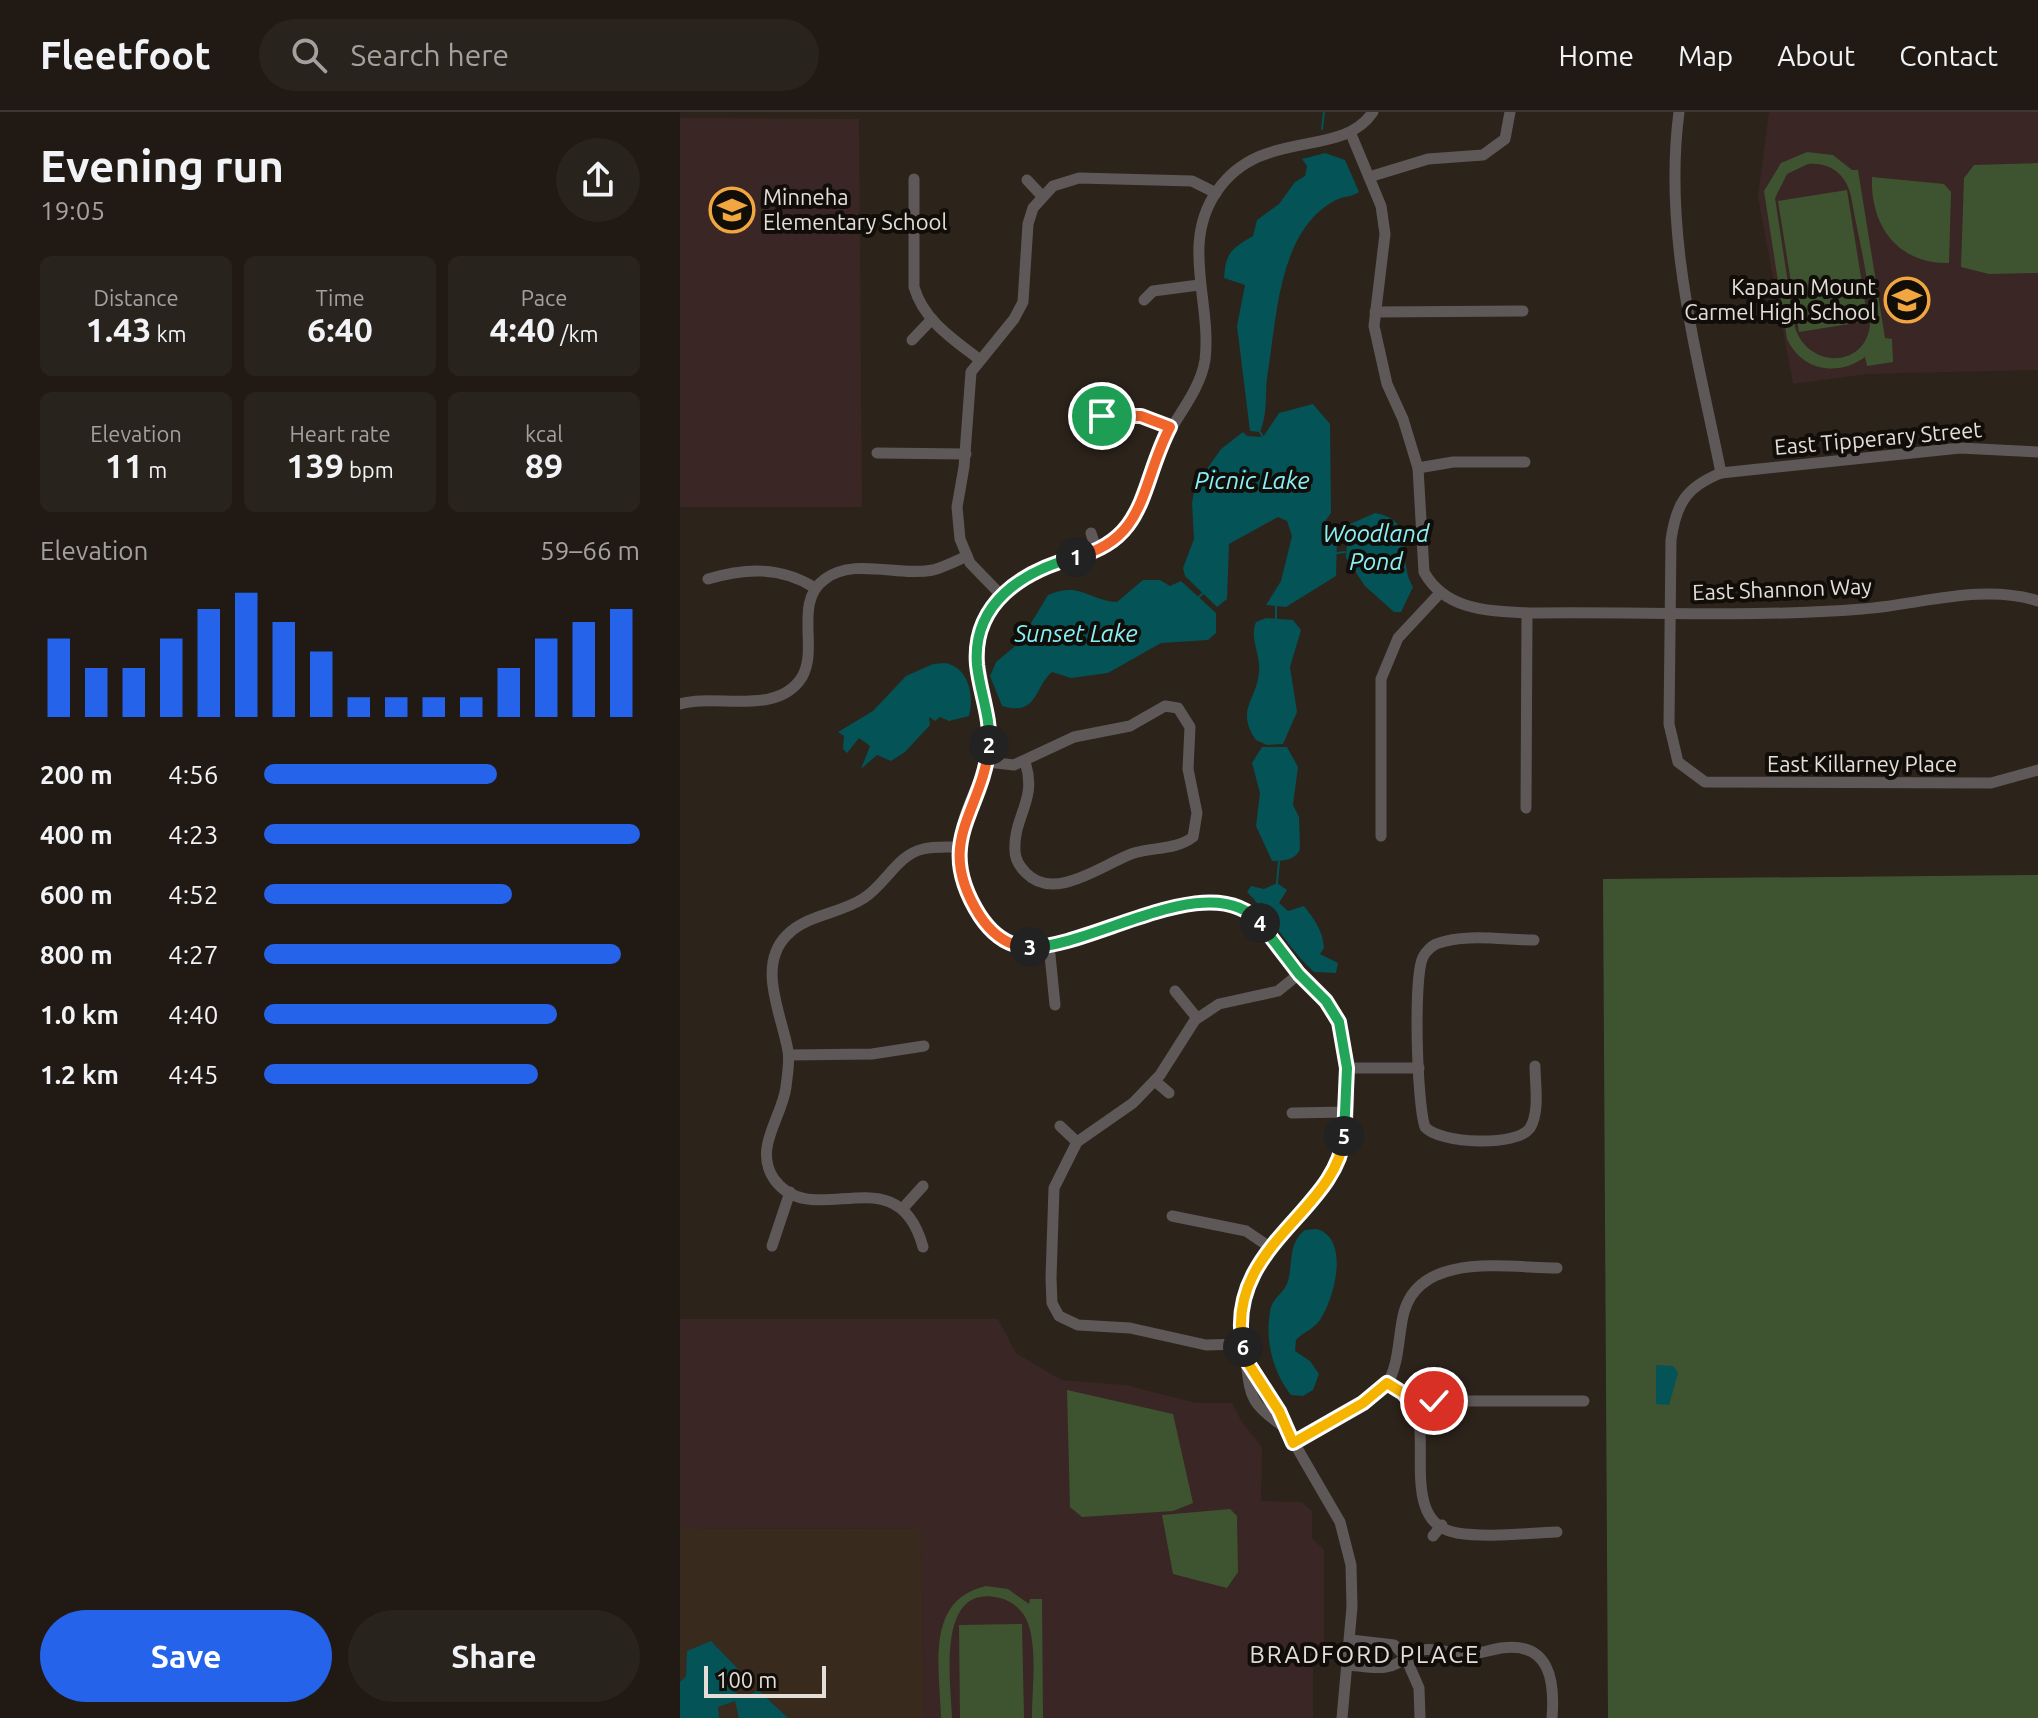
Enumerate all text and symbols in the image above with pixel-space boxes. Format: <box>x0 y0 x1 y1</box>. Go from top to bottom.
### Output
search box <box>259 19 819 91</box>
icon: search <box>287 33 331 77</box>
text: Fleetfoot <box>40 34 211 76</box>
text: Search here <box>351 38 509 72</box>
text: Home <box>1559 40 1634 71</box>
text: Map <box>1678 40 1733 71</box>
text: About <box>1777 40 1855 71</box>
text: Contact <box>1899 40 1998 71</box>
button: share <box>556 138 640 222</box>
text: Evening run <box>40 141 284 190</box>
place label: Minneha Elementary School <box>763 184 947 234</box>
school or university icon: Minneha Elementary School <box>708 186 756 234</box>
text: 19:05 <box>40 196 105 225</box>
place label: Kapaun Mount Carmel High School <box>1684 274 1876 324</box>
school or university icon: Kapaun Mount Carmel High School <box>1883 276 1931 324</box>
text: Distance <box>93 285 179 310</box>
text: Time <box>315 285 365 310</box>
text: Pace <box>521 285 567 310</box>
text: 1.43 <box>85 310 151 348</box>
text: 6:40 <box>307 310 373 348</box>
text: 4:40 <box>489 310 555 348</box>
text: km <box>151 321 187 346</box>
text: /km <box>555 321 599 346</box>
pin <box>1068 382 1136 450</box>
icon: arrive <box>1080 394 1124 438</box>
street label: East Tipperary Street <box>1773 416 1983 459</box>
text: Elevation <box>90 421 182 446</box>
text: Heart rate <box>289 421 391 446</box>
text: kcal <box>525 421 563 446</box>
text: 11 <box>105 446 143 484</box>
text: 139 <box>286 446 344 484</box>
text: 89 <box>525 446 563 484</box>
text: m <box>143 457 167 482</box>
text: bpm <box>344 457 394 482</box>
water label: Picnic Lake <box>1194 467 1310 494</box>
water label: Woodland Pond <box>1323 520 1430 575</box>
text: Elevation <box>40 536 148 565</box>
text: 59–66 m <box>540 536 640 565</box>
pin: 1 <box>1056 537 1096 577</box>
text: 1 <box>1070 544 1082 569</box>
street label: East Shannon Way <box>1692 573 1873 604</box>
water label: Sunset Lake <box>1013 620 1138 647</box>
pin: 2 <box>969 725 1009 765</box>
text: 2 <box>983 732 995 757</box>
street label: East Killarney Place <box>1767 751 1957 776</box>
text: 200 m <box>40 760 113 789</box>
text: 4:56 <box>168 760 218 789</box>
text: 400 m <box>40 820 113 849</box>
text: 4:23 <box>168 820 218 849</box>
text: 600 m <box>40 880 113 909</box>
text: 4:52 <box>168 880 218 909</box>
pin: 4 <box>1240 903 1280 943</box>
text: 4 <box>1254 910 1266 935</box>
pin: 3 <box>1010 927 1050 967</box>
text: 3 <box>1024 934 1036 959</box>
text: 800 m <box>40 940 113 969</box>
text: 4:27 <box>168 940 218 969</box>
text: 1.0 km <box>40 1000 119 1029</box>
text: 4:40 <box>168 1000 218 1029</box>
text: 1.2 km <box>40 1060 119 1089</box>
text: 4:45 <box>168 1060 218 1089</box>
pin: 5 <box>1324 1116 1364 1156</box>
text: 5 <box>1338 1123 1350 1148</box>
pin: 6 <box>1223 1327 1263 1367</box>
text: 6 <box>1237 1334 1249 1359</box>
pin <box>1400 1367 1468 1435</box>
icon: check <box>1412 1379 1456 1423</box>
button: Save <box>40 1610 332 1702</box>
button: Share <box>348 1610 640 1702</box>
district label: BRADFORD PLACE <box>1250 1641 1480 1668</box>
scale bar <box>704 1662 826 1698</box>
text: 100 m <box>716 1667 777 1692</box>

